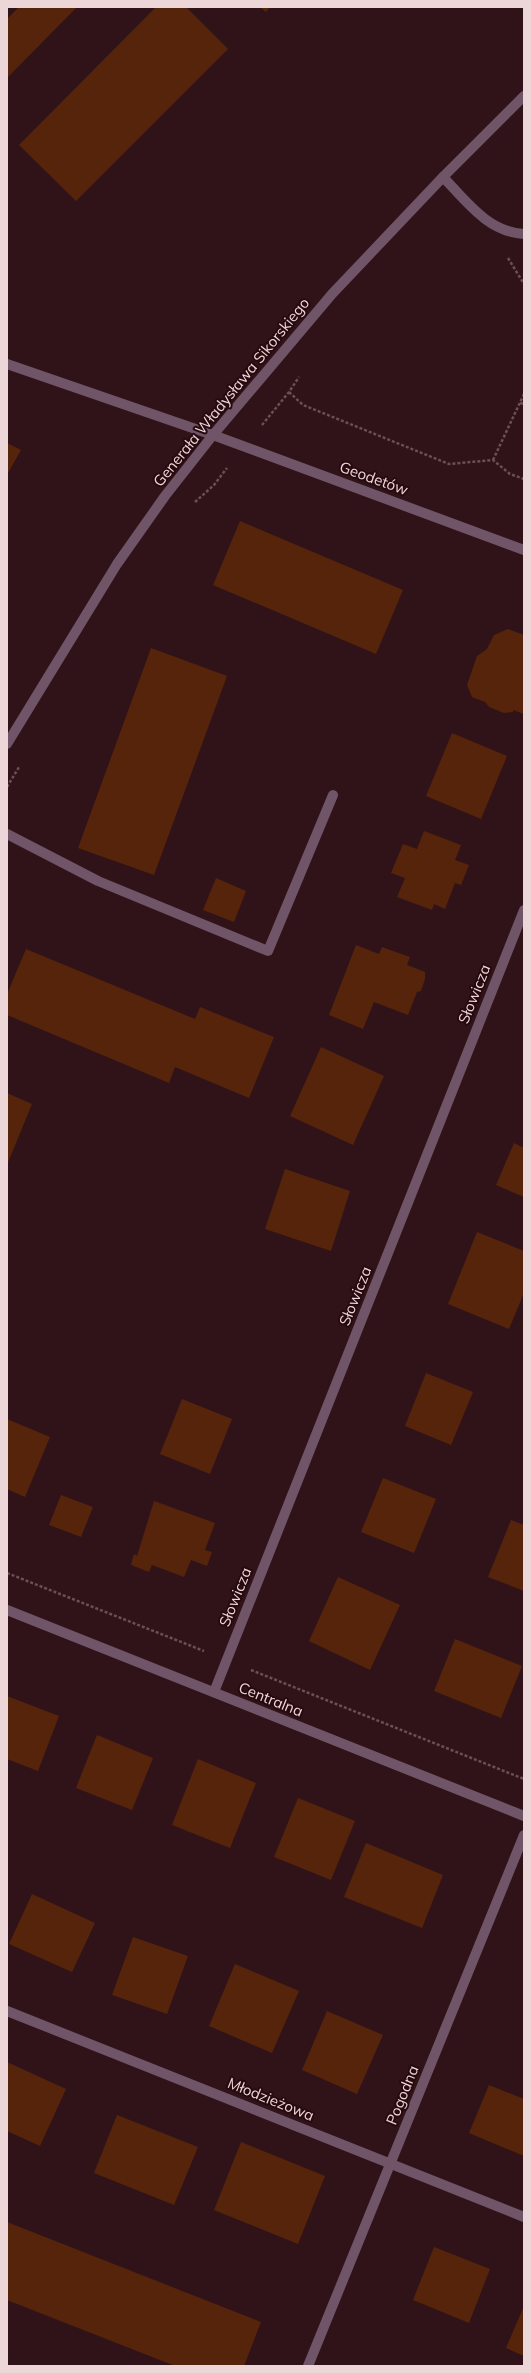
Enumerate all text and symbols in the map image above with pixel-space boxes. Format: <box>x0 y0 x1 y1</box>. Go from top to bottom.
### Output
street label: Generała Władysława Sikorskiego <box>149 294 313 490</box>
street label: Geodetów <box>337 457 411 499</box>
street label: Słowicza <box>454 962 494 1026</box>
street label: Słowicza <box>335 1264 375 1328</box>
street label: Słowicza <box>215 1565 255 1629</box>
street label: Centralna <box>236 1678 306 1720</box>
street label: Pogodna <box>382 2063 422 2127</box>
street label: Młodzieżowa <box>225 2073 317 2125</box>

